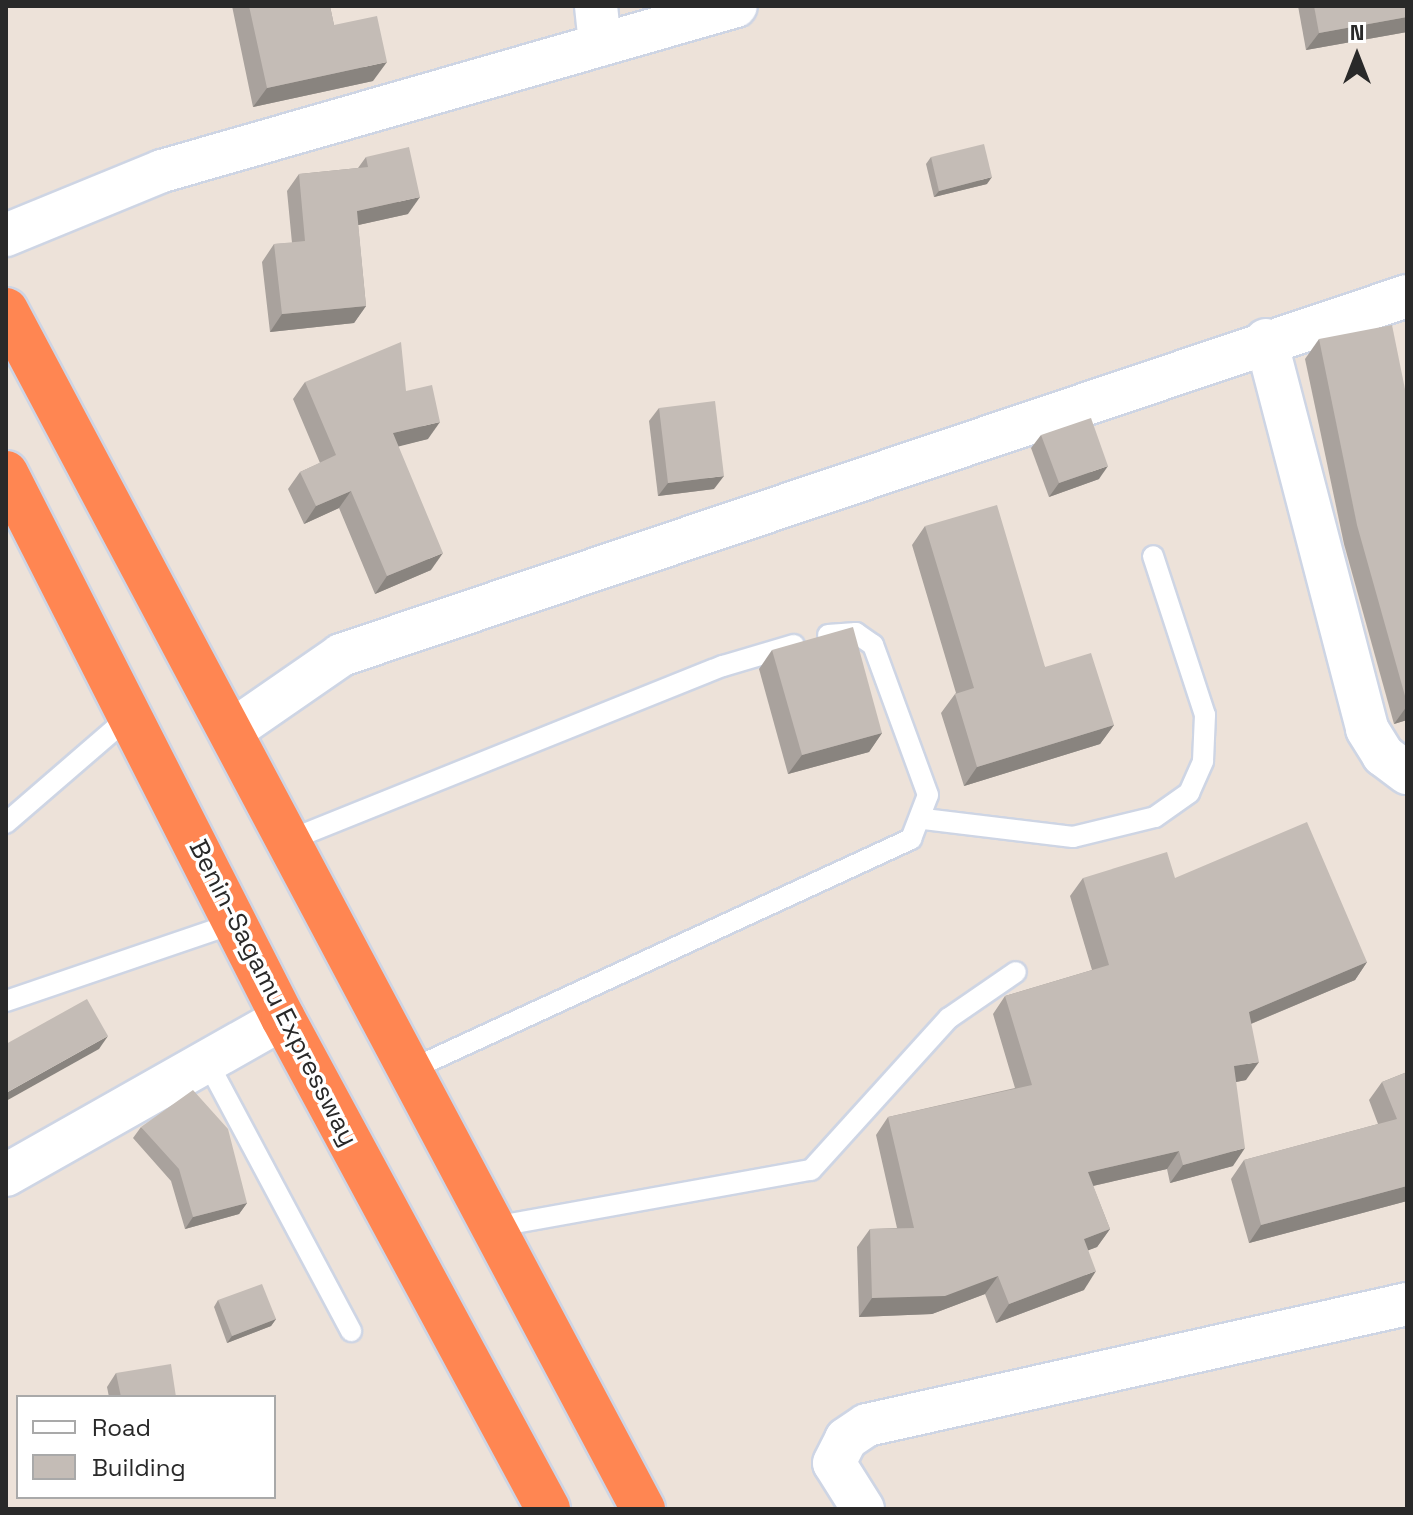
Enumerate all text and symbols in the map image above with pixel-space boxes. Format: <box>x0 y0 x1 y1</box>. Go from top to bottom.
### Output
north arrow <box>1317 16 1397 96</box>
text: N <box>1350 18 1364 46</box>
street label: Benin-Sagamu Expressway <box>182 835 364 1151</box>
legend <box>16 1395 276 1499</box>
text: Road <box>92 1412 151 1443</box>
text: Building <box>92 1452 186 1483</box>

